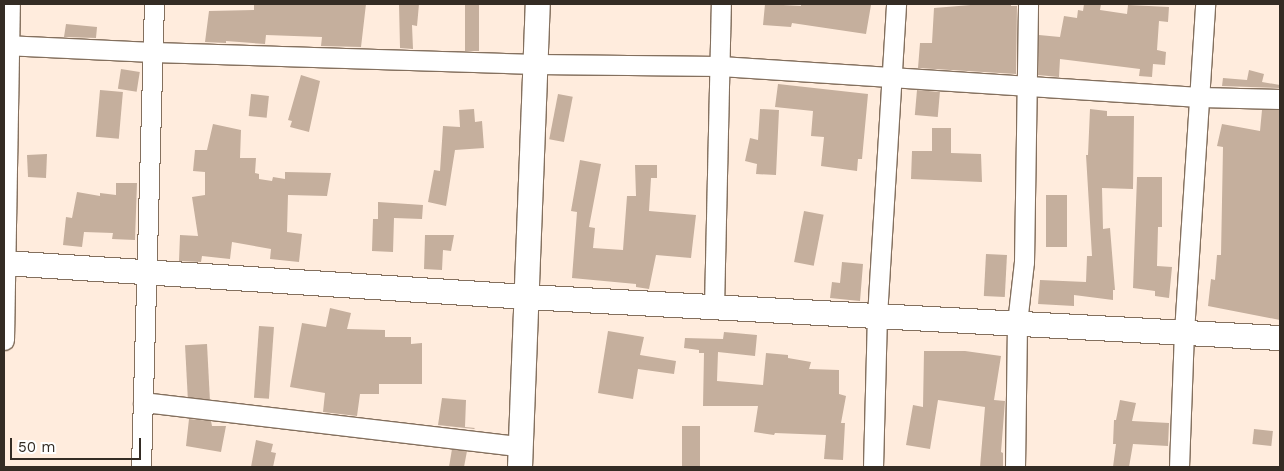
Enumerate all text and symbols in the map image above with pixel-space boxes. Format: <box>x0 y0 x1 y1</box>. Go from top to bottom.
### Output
scale bar <box>12 428 144 460</box>
text: 50 m <box>18 438 55 456</box>

